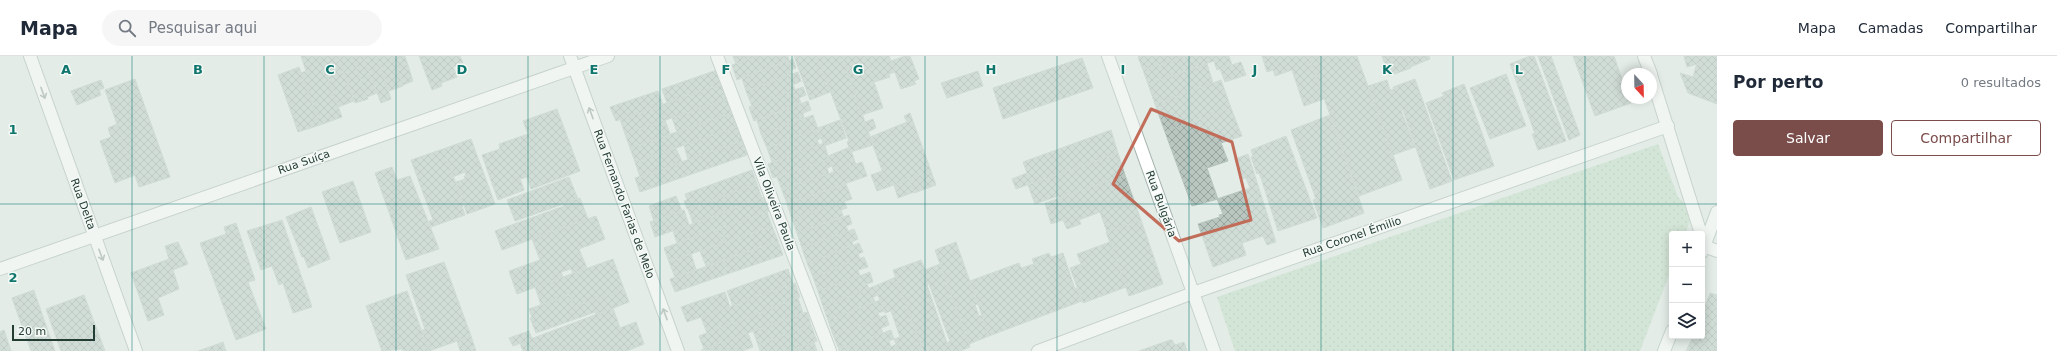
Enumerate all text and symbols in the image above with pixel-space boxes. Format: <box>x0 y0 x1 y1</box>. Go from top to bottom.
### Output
search box <box>102 10 382 46</box>
text: Mapa <box>20 17 78 39</box>
icon: search <box>116 17 138 39</box>
text: Pesquisar aqui <box>148 19 257 37</box>
text: Mapa <box>1798 20 1836 36</box>
text: Camadas <box>1858 20 1923 36</box>
text: Compartilhar <box>1945 20 2037 36</box>
text: A <box>61 62 71 77</box>
text: B <box>193 62 203 77</box>
text: C <box>325 62 335 77</box>
text: D <box>457 62 468 77</box>
text: E <box>590 62 598 77</box>
text: F <box>722 62 730 77</box>
text: G <box>853 62 863 77</box>
text: H <box>986 62 996 77</box>
text: I <box>1121 62 1125 77</box>
text: J <box>1252 62 1257 77</box>
text: K <box>1382 62 1393 77</box>
text: L <box>1515 62 1523 77</box>
north arrow <box>1621 68 1657 104</box>
text: Por perto <box>1733 72 1823 92</box>
text: 0 resultados <box>1961 75 2041 90</box>
one-way arrow <box>40 86 47 99</box>
one-way arrow <box>587 108 595 120</box>
button: Salvar <box>1733 120 1883 156</box>
button: Compartilhar <box>1891 120 2041 156</box>
text: 1 <box>8 122 18 137</box>
street label: Rua Fernando Farias de Melo <box>591 128 657 281</box>
street label: Rua Suíça <box>276 147 332 177</box>
street label: Vila Oliveira Paula <box>750 155 798 253</box>
street label: Rua Bulgária <box>1143 169 1179 239</box>
street label: Rua Delta <box>68 177 98 231</box>
street label: Rua Coronel Émilio <box>1301 214 1403 260</box>
map controls <box>1669 231 1705 339</box>
button: + <box>1669 231 1705 267</box>
one-way arrow <box>98 248 106 260</box>
button: − <box>1669 267 1705 303</box>
text: 2 <box>8 270 18 285</box>
button: layers <box>1669 303 1705 339</box>
one-way arrow <box>661 308 668 321</box>
scale bar <box>12 323 95 342</box>
text: 20 m <box>18 325 46 338</box>

